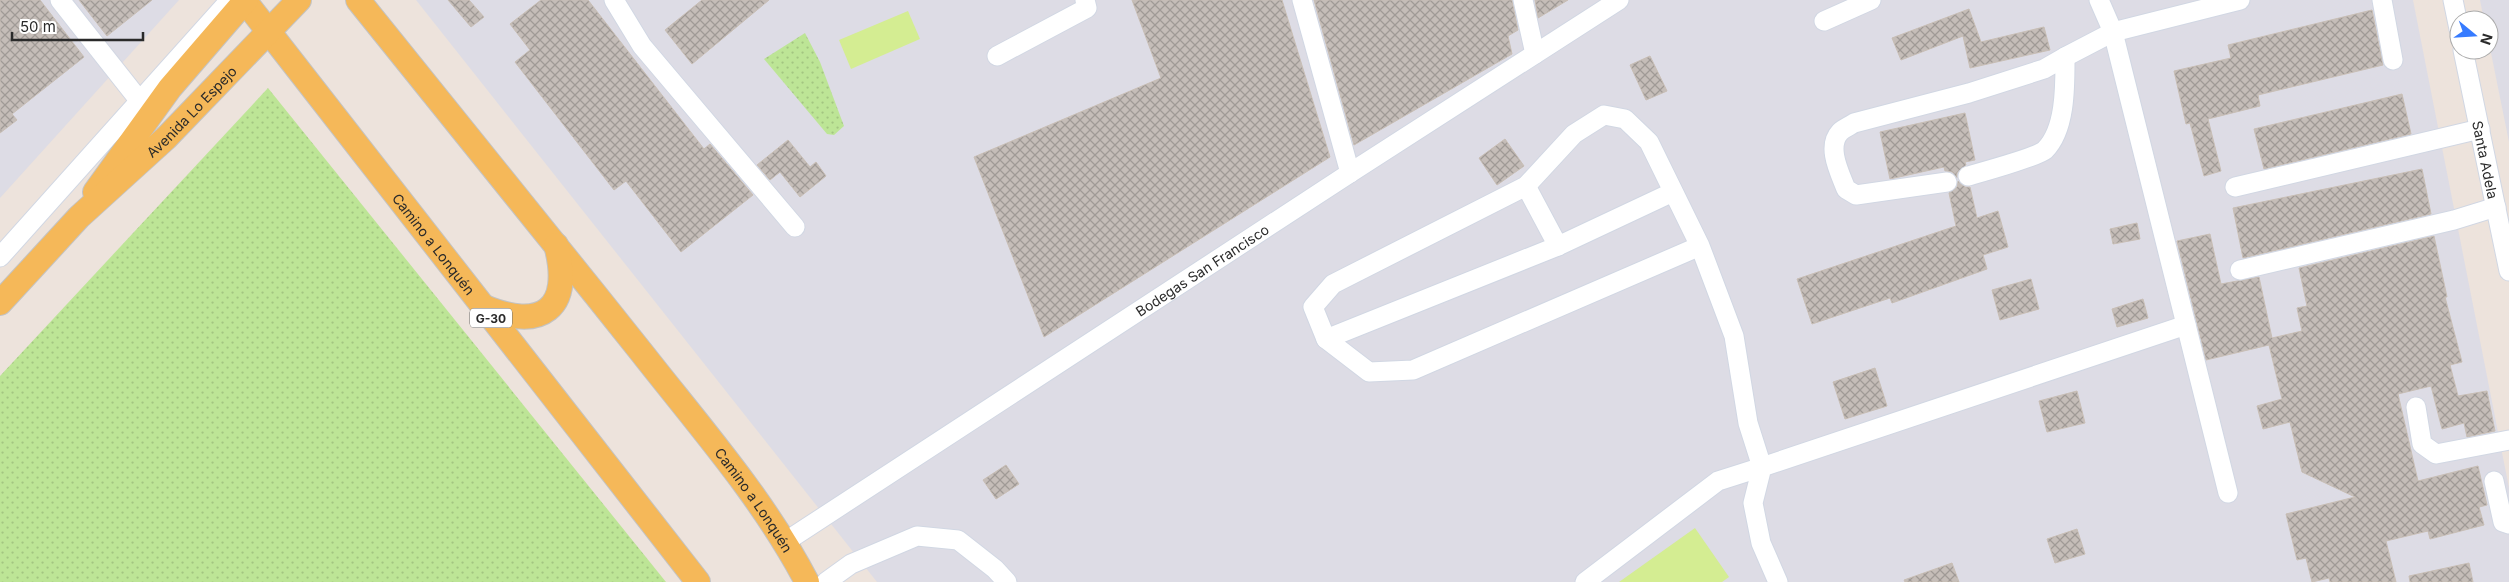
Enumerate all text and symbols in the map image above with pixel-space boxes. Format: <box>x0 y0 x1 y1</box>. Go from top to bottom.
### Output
scale bar <box>12 10 144 42</box>
north arrow <box>2449 10 2499 60</box>
text: 50 m <box>20 17 56 36</box>
text: N <box>2477 31 2497 47</box>
street label: Avenida Lo Espejo <box>143 62 240 160</box>
street label: Santa Adela <box>2469 119 2502 200</box>
street label: Camino a Lonquén <box>389 189 479 298</box>
street label: Bodegas San Francisco <box>1132 220 1272 319</box>
road number: G-30 <box>470 308 512 328</box>
street label: Camino a Lonquén <box>712 444 797 555</box>

